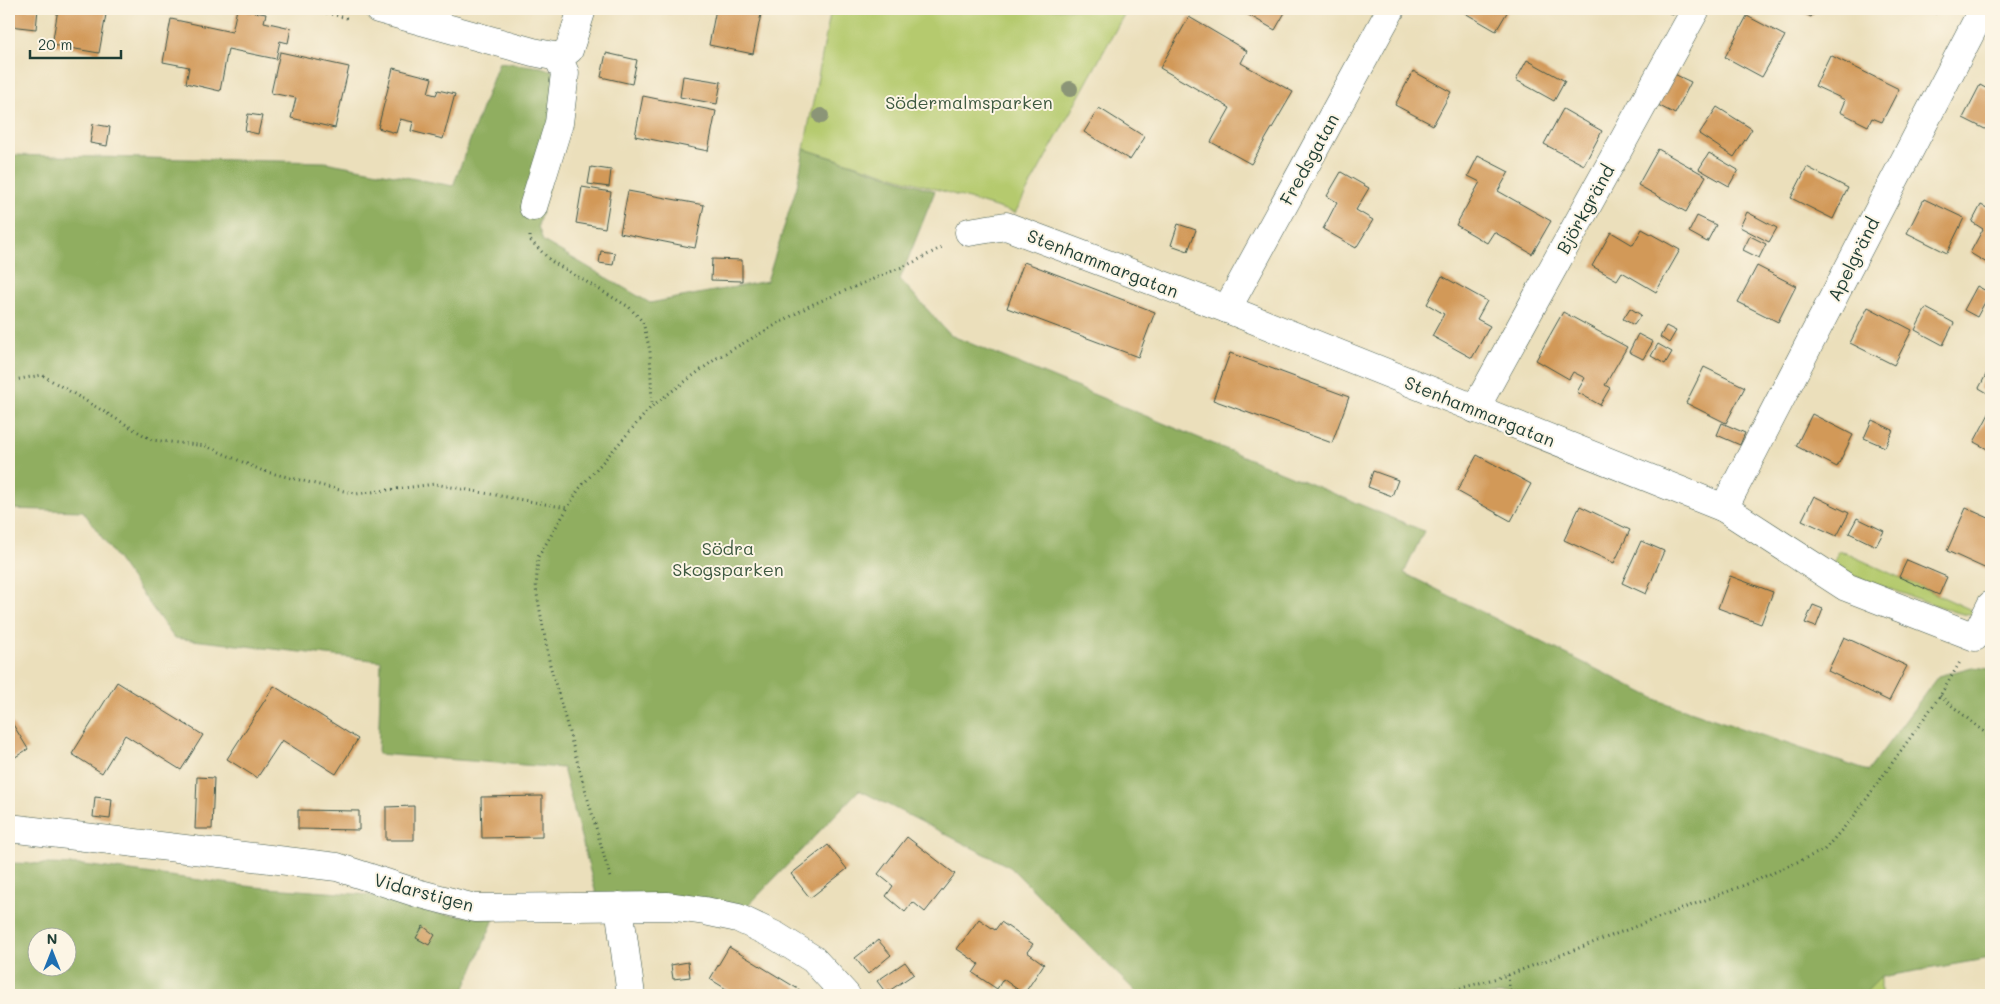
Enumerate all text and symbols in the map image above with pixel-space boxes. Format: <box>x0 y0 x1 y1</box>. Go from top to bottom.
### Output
scale bar <box>30 28 121 60</box>
text: 20 m <box>38 34 72 54</box>
park label: Södermalmsparken <box>885 90 1053 114</box>
street label: Fredsgatan <box>1274 109 1344 209</box>
street label: Björkgränd <box>1551 160 1619 258</box>
street label: Apelgränd <box>1822 213 1884 305</box>
street label: Stenhammargatan <box>1024 223 1182 303</box>
street label: Stenhammargatan <box>1401 370 1559 452</box>
park label: Södra Skogsparken <box>672 536 784 581</box>
street label: Vidarstigen <box>371 867 477 917</box>
north arrow <box>28 926 78 976</box>
text: N <box>47 929 57 948</box>

